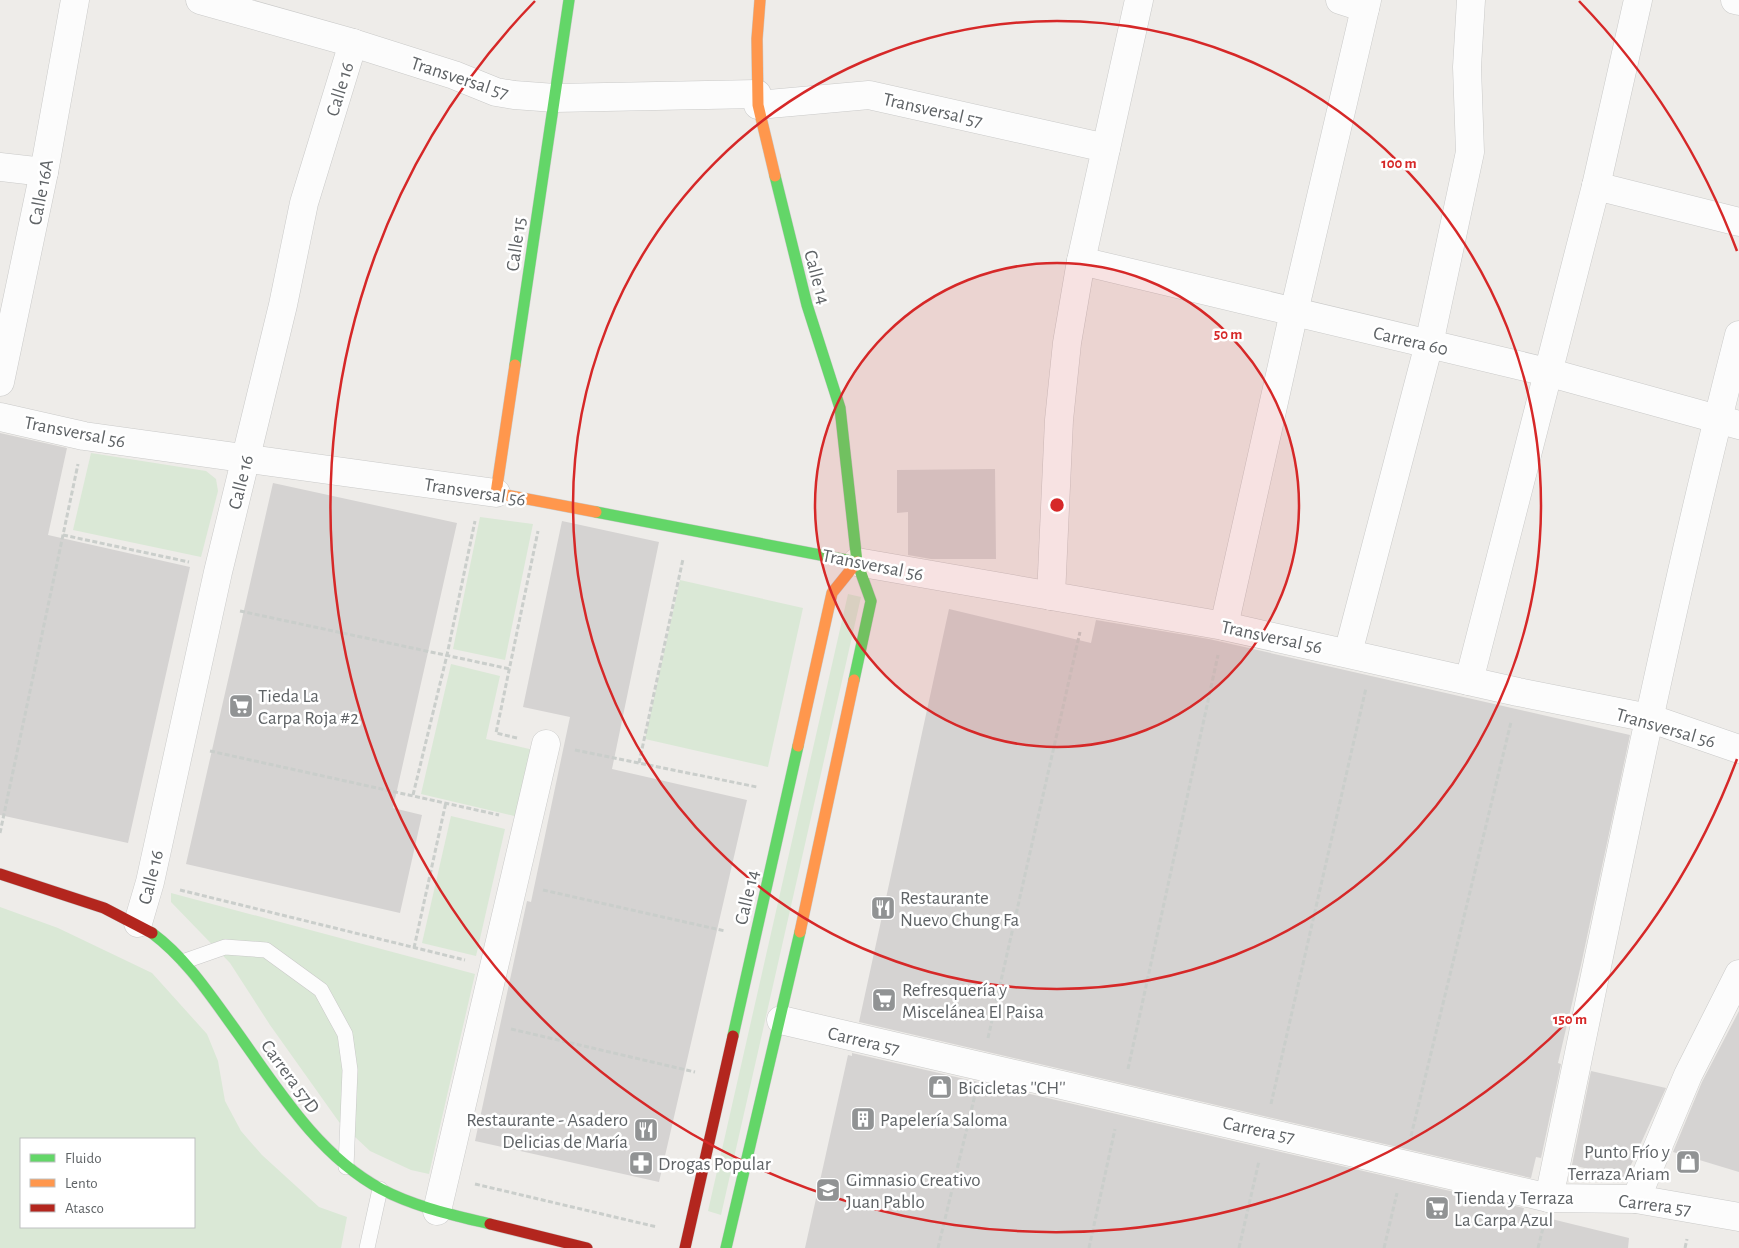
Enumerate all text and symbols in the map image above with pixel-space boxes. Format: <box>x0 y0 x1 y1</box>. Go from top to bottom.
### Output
street label: Transversal 57 <box>408 54 511 103</box>
street label: Calle 16 <box>323 60 358 119</box>
street label: Transversal 57 <box>881 90 984 131</box>
text: 100 m <box>1381 156 1417 171</box>
street label: Calle 16A <box>26 158 57 227</box>
street label: Calle 15 <box>503 216 530 272</box>
street label: Calle 14 <box>800 248 833 307</box>
street label: Carrera 60 <box>1371 324 1450 359</box>
text: 50 m <box>1214 327 1242 342</box>
street label: Transversal 56 <box>23 413 127 452</box>
street label: Calle 16 <box>226 453 257 512</box>
street label: Transversal 56 <box>423 475 527 510</box>
centre of rings <box>1048 496 1066 514</box>
street label: Transversal 56 <box>821 546 925 585</box>
street label: Transversal 56 <box>1220 618 1324 657</box>
place label: Tieda La Carpa Roja #2 <box>258 687 359 728</box>
supermarket icon: Tieda La Carpa Roja #2 <box>228 693 254 719</box>
street label: Transversal 56 <box>1614 705 1718 752</box>
street label: Calle 16 <box>136 848 167 907</box>
street label: Calle 14 <box>732 868 763 927</box>
place label: Restaurante Nuevo Chung Fa <box>900 889 1020 930</box>
restaurant icon: Restaurante Nuevo Chung Fa <box>870 895 896 921</box>
place label: Refresquería y Miscelánea El Paisa <box>902 981 1044 1022</box>
supermarket icon: Refresquería y Miscelánea El Paisa <box>871 987 897 1013</box>
text: 150 m <box>1553 1012 1587 1027</box>
street label: Carrera 57 <box>826 1024 902 1059</box>
street label: Carrera 57D <box>257 1037 323 1117</box>
shop icon: Bicicletas ''CH'' <box>927 1074 953 1100</box>
place label: Bicicletas ''CH'' <box>958 1079 1066 1098</box>
building icon: Papelería Saloma <box>850 1106 876 1132</box>
place label: Restaurante - Asadero Delicias de María <box>466 1111 628 1152</box>
place label: Papelería Saloma <box>880 1111 1008 1130</box>
street label: Carrera 57 <box>1221 1114 1297 1147</box>
restaurant icon: Restaurante - Asadero Delicias de María <box>633 1117 659 1143</box>
legend <box>20 1138 195 1228</box>
place label: Punto Frío y Terraza Ariam <box>1567 1143 1670 1184</box>
shop icon: Punto Frío y Terraza Ariam <box>1675 1149 1701 1175</box>
pharmacy icon: Drogas Popular <box>628 1150 654 1176</box>
text: Fluido <box>65 1151 102 1166</box>
place label: Drogas Popular <box>658 1155 771 1174</box>
place label: Gimnasio Creativo Juan Pablo <box>846 1171 981 1212</box>
text: Lento <box>65 1176 98 1191</box>
school or university icon: Gimnasio Creativo Juan Pablo <box>815 1177 841 1203</box>
place label: Tienda y Terraza La Carpa Azul <box>1454 1189 1574 1230</box>
street label: Carrera 57 <box>1617 1192 1692 1219</box>
supermarket icon: Tienda y Terraza La Carpa Azul <box>1424 1195 1450 1221</box>
text: Atasco <box>65 1201 104 1216</box>

